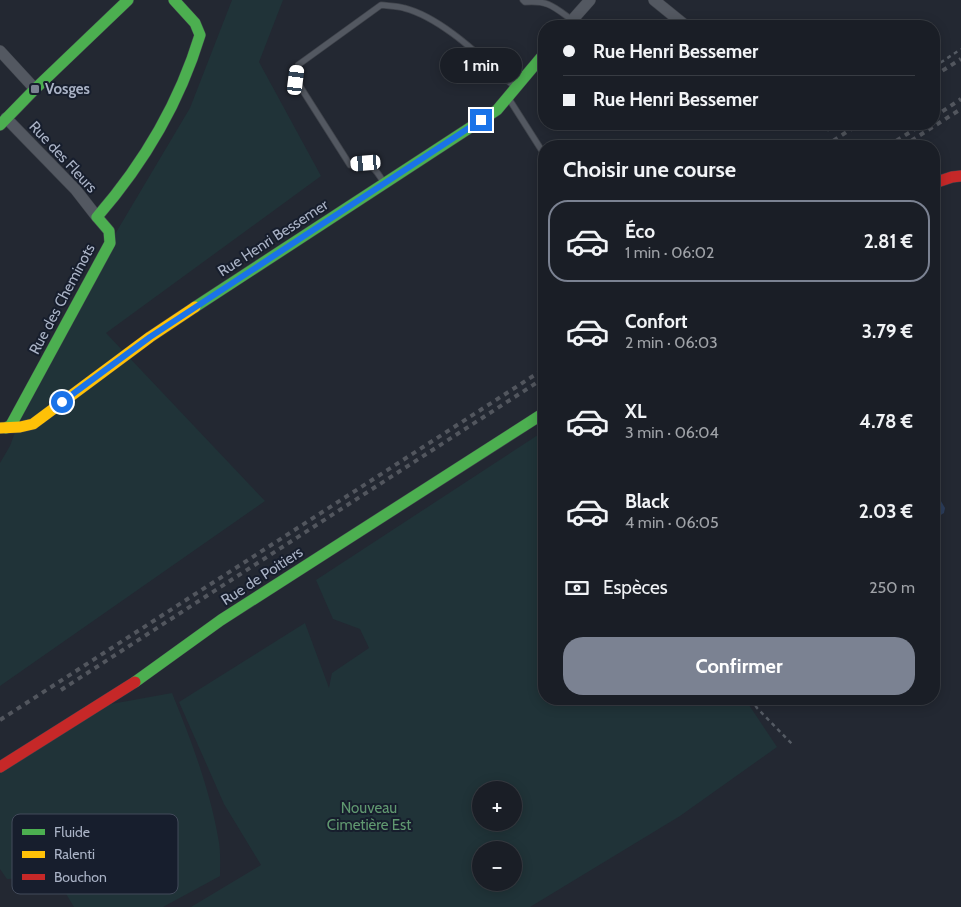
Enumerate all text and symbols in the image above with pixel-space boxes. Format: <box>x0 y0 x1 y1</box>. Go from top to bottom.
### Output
text: Rue Henri Bessemer <box>593 40 758 63</box>
callout: 1 min <box>440 48 522 82</box>
text: 1 min <box>463 56 499 75</box>
car <box>286 64 305 96</box>
place label: Vosges <box>45 80 90 98</box>
marker: Vosges <box>29 83 41 95</box>
text: Rue Henri Bessemer <box>593 88 758 111</box>
route end <box>470 109 492 131</box>
street label: Rue des Fleurs <box>25 118 101 196</box>
car <box>350 154 381 172</box>
text: Choisir une course <box>563 156 736 183</box>
street label: Rue Henri Bessemer <box>214 196 332 280</box>
icon: car <box>565 219 610 264</box>
text: Éco <box>625 220 655 243</box>
text: 2.81 € <box>864 230 913 253</box>
street label: Rue des Cheminots <box>25 241 99 357</box>
text: 1 min · 06:02 <box>625 243 714 262</box>
icon: car <box>565 309 610 354</box>
text: Confort <box>625 310 688 333</box>
text: 3.79 € <box>862 320 913 343</box>
text: 2 min · 06:03 <box>625 333 718 352</box>
route start <box>51 391 73 413</box>
icon: car <box>565 399 610 444</box>
text: XL <box>625 400 646 423</box>
text: 4.78 € <box>859 410 913 433</box>
text: 3 min · 06:04 <box>625 423 719 442</box>
icon: car <box>565 489 610 534</box>
text: Black <box>625 490 669 513</box>
text: 2.03 € <box>859 500 913 523</box>
text: 4 min · 06:05 <box>625 513 719 532</box>
street label: Rue de Poitiers <box>218 543 306 609</box>
icon: cash <box>563 574 591 602</box>
text: Espèces <box>603 576 668 599</box>
text: 250 m <box>869 578 915 597</box>
button: Confirmer <box>563 637 915 695</box>
map controls <box>472 781 522 891</box>
button: + <box>472 781 522 831</box>
park label: Nouveau Cimetière Est <box>327 799 411 834</box>
legend <box>12 814 178 894</box>
text: Fluide <box>54 823 90 841</box>
button: − <box>472 841 522 891</box>
text: Ralenti <box>54 845 95 863</box>
text: Bouchon <box>54 868 107 886</box>

